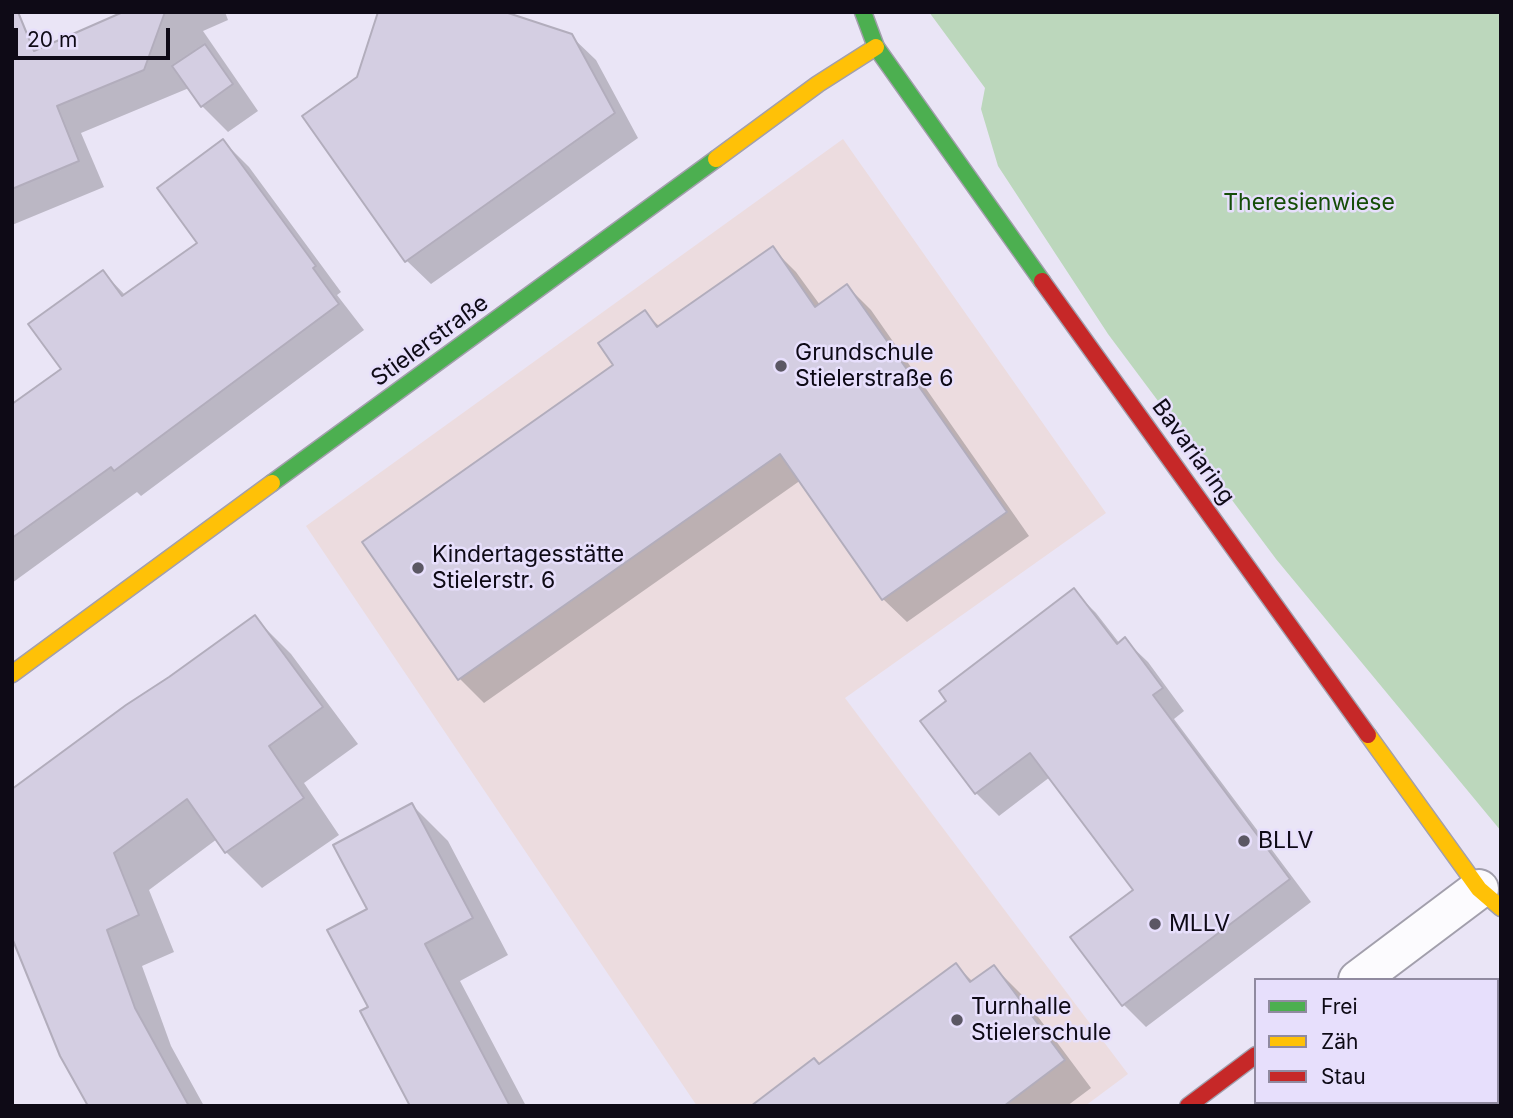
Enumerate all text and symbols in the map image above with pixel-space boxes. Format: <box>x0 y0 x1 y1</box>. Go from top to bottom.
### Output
scale bar <box>18 14 173 58</box>
text: 20 m <box>27 27 77 52</box>
park label: Theresienwiese <box>1223 189 1395 217</box>
street label: Stielerstraße <box>366 289 494 393</box>
place label: Grundschule Stielerstraße 6 <box>795 339 953 393</box>
marker: Grundschule Stielerstraße 6 <box>773 358 789 374</box>
street label: Bavariaring <box>1146 394 1240 510</box>
place label: Kindertagesstätte Stielerstr. 6 <box>432 541 624 595</box>
marker: Kindertagesstätte Stielerstr. 6 <box>410 560 426 576</box>
place label: BLLV <box>1258 827 1313 855</box>
marker: BLLV <box>1236 833 1252 849</box>
place label: MLLV <box>1169 910 1230 938</box>
marker: MLLV <box>1147 916 1163 932</box>
legend <box>1254 978 1499 1104</box>
place label: Turnhalle Stielerschule <box>971 993 1111 1047</box>
text: Frei <box>1321 994 1358 1019</box>
marker: Turnhalle Stielerschule <box>949 1012 965 1028</box>
text: Zäh <box>1321 1029 1358 1054</box>
text: Stau <box>1321 1064 1366 1089</box>

